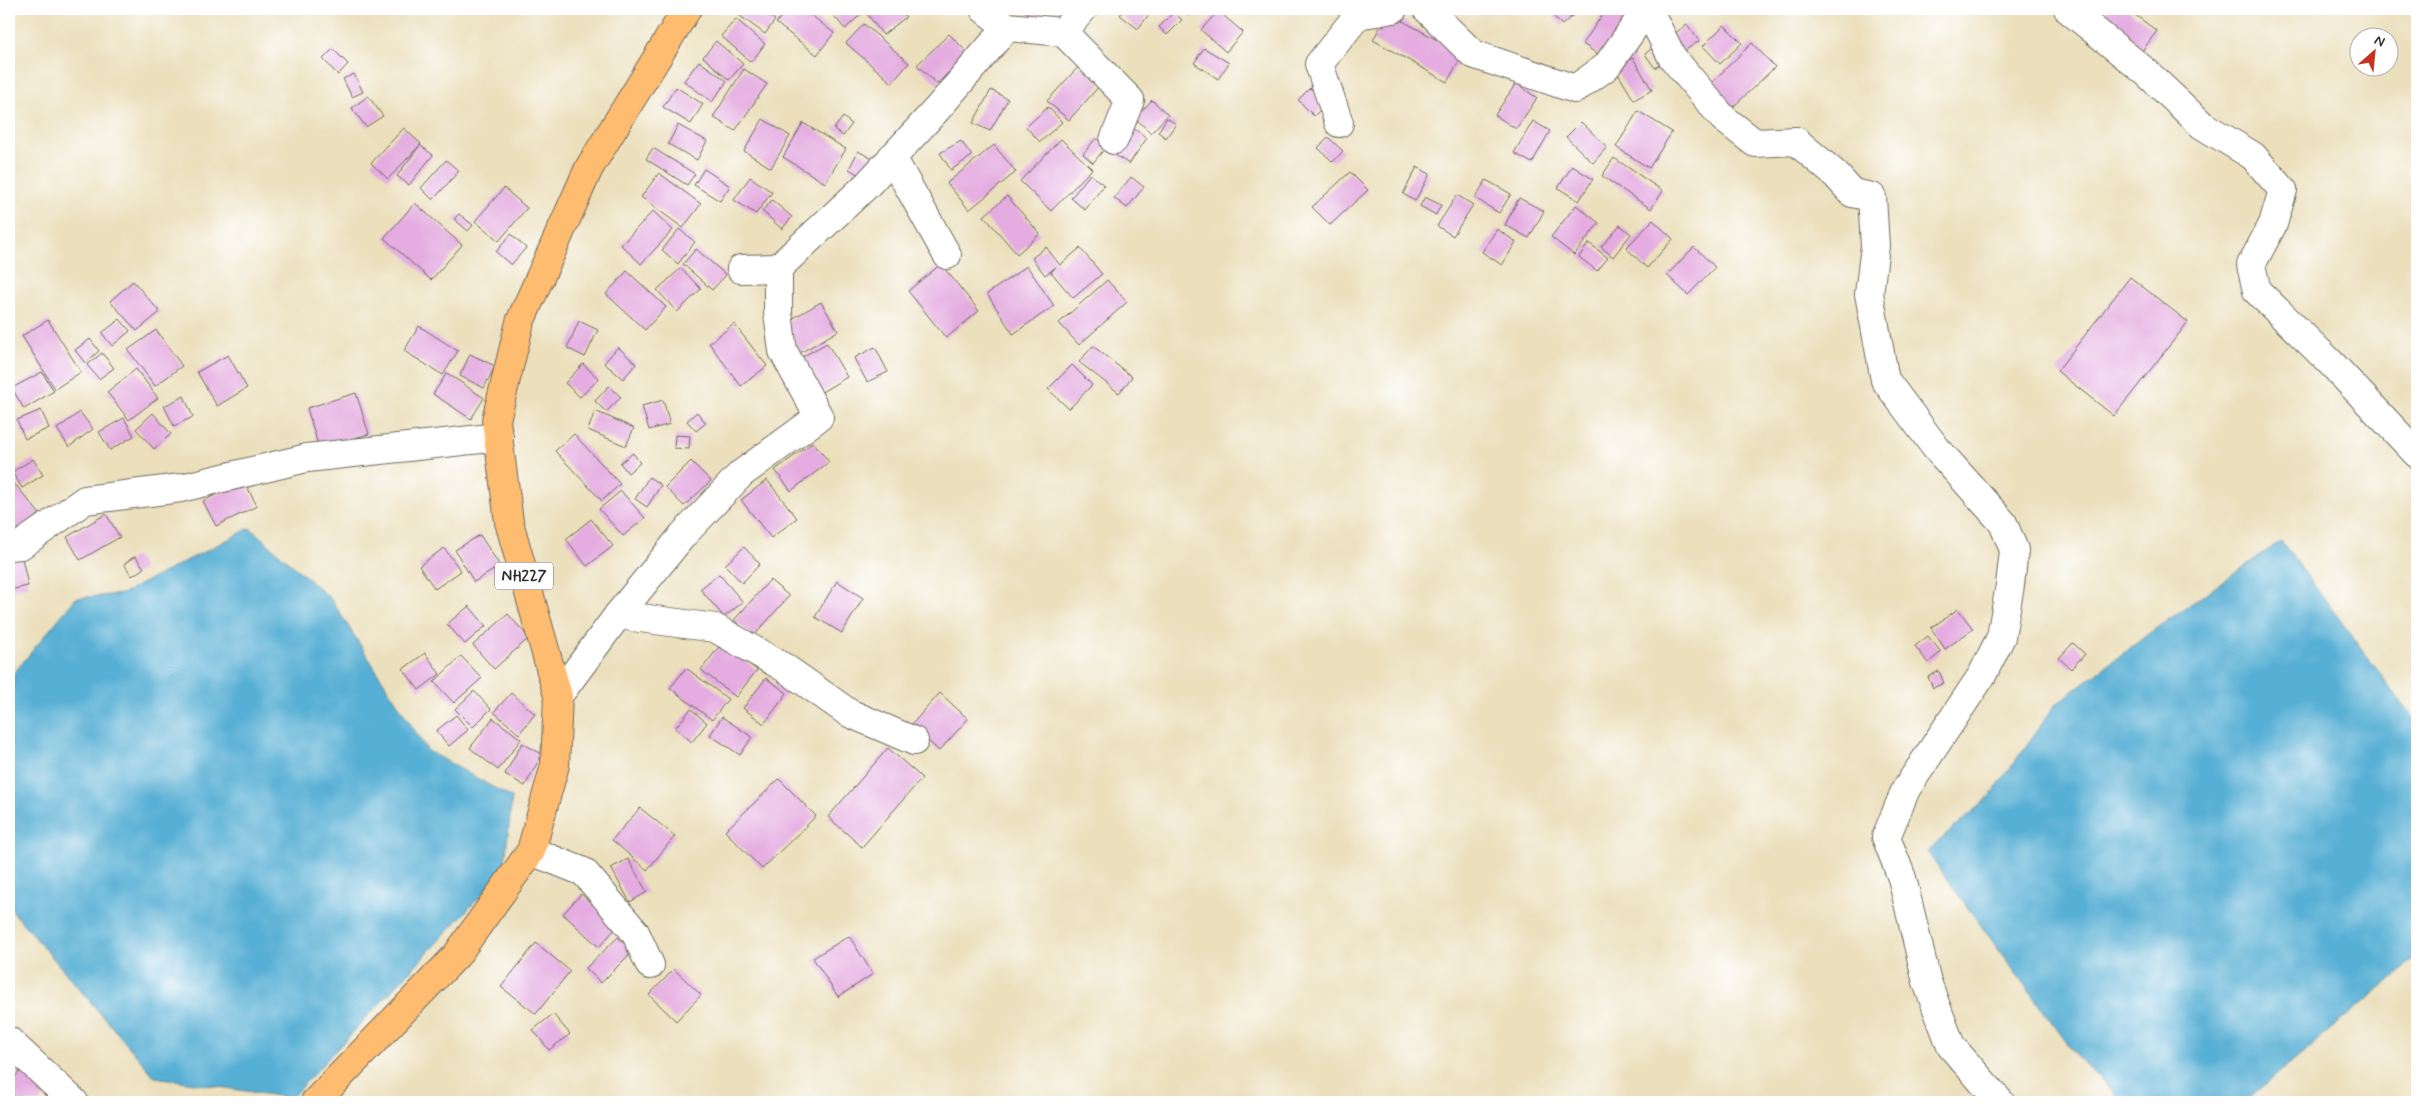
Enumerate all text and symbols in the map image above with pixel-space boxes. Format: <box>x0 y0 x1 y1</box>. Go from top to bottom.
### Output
north arrow <box>2348 28 2398 78</box>
text: N <box>2371 31 2388 51</box>
road number: NH227 <box>495 562 553 590</box>

